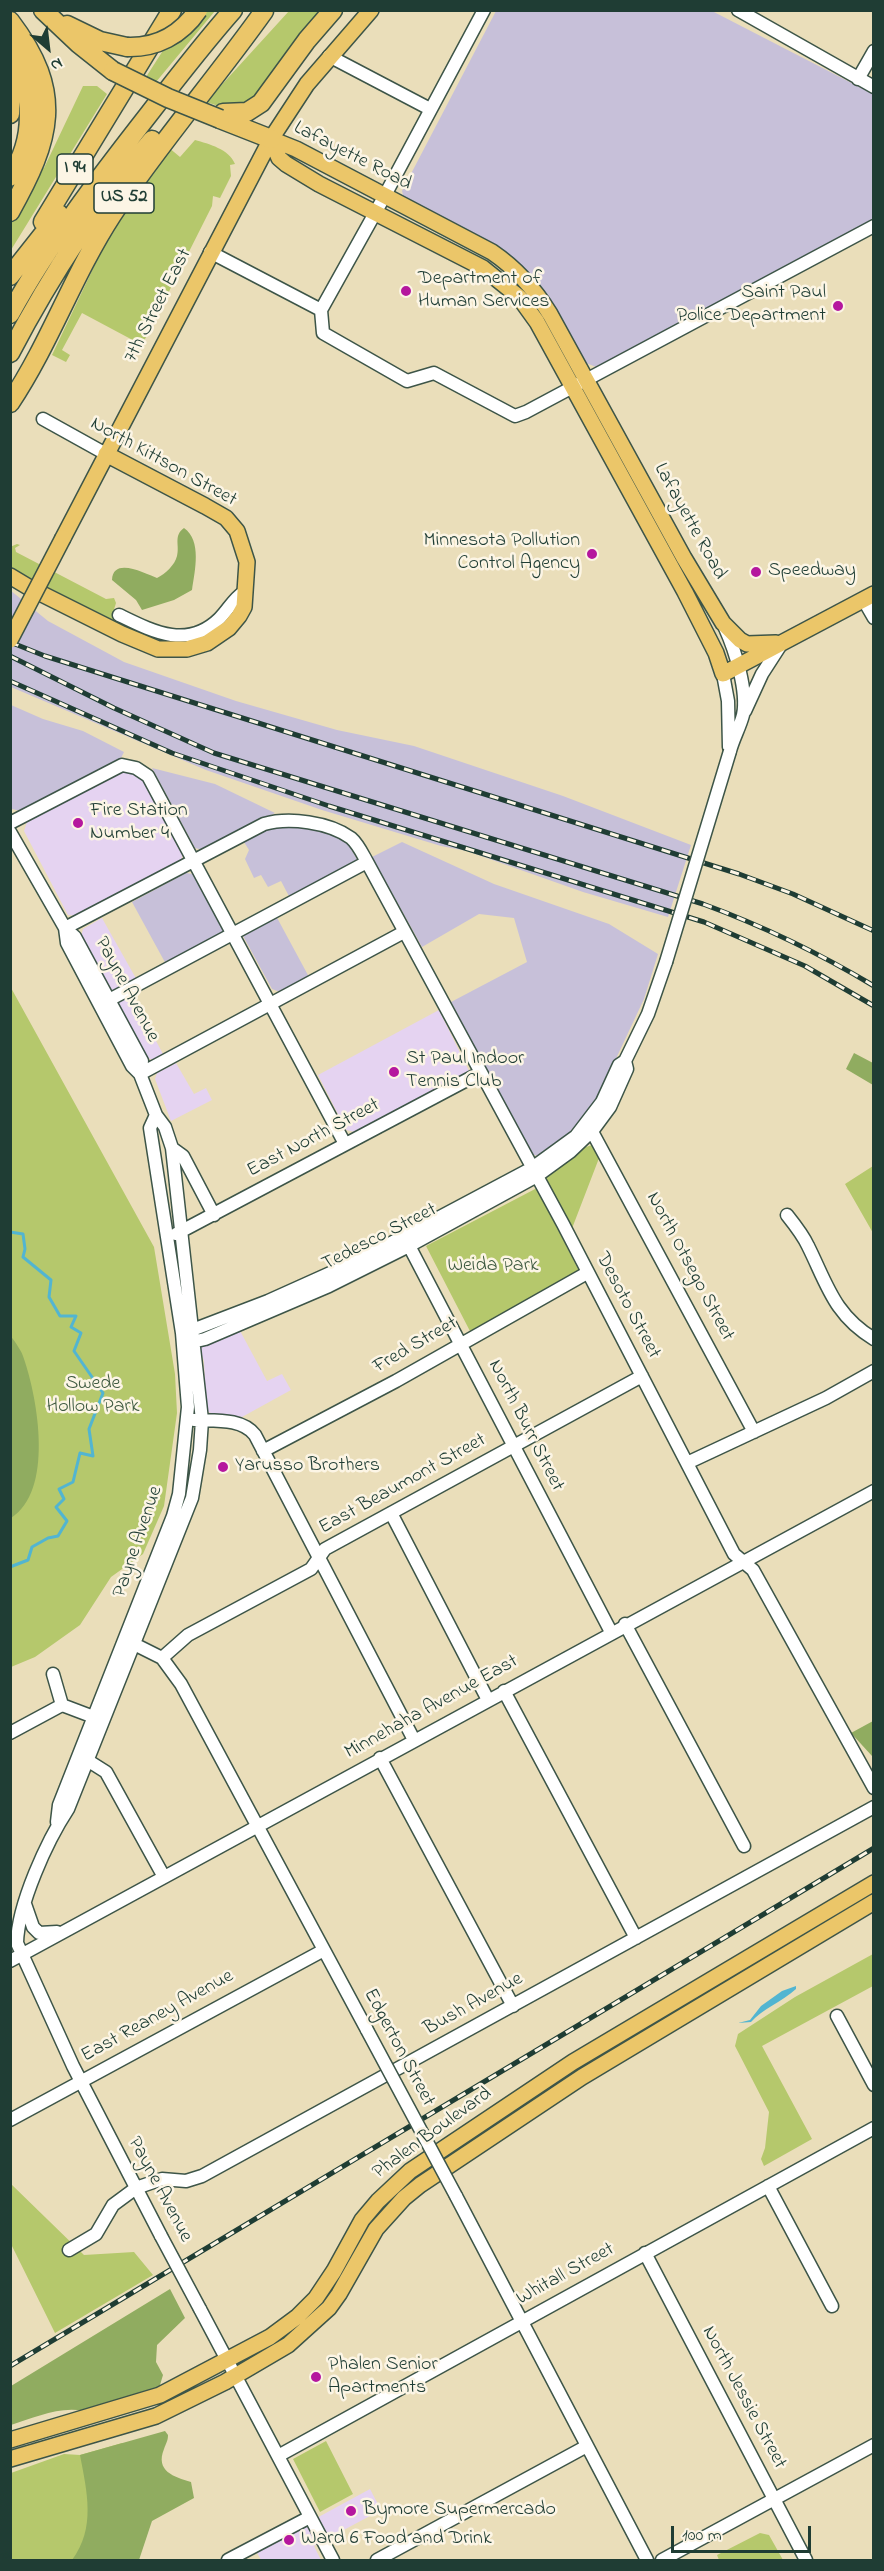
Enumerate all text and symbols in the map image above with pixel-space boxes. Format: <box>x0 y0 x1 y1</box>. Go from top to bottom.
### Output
north arrow <box>18 18 78 78</box>
text: N <box>46 51 67 77</box>
street label: Lafayette Road <box>289 117 415 197</box>
road number: I 94 <box>57 154 93 184</box>
road number: US 52 <box>94 183 154 213</box>
street label: 7th Street East <box>120 245 198 367</box>
place label: Department of Human Services <box>418 268 550 315</box>
place label: Saint Paul Police Department <box>677 282 826 329</box>
marker: Department of Human Services <box>399 284 413 298</box>
marker: Saint Paul Police Department <box>831 299 845 313</box>
street label: North Kittson Street <box>86 413 240 513</box>
street label: Lafayette Road <box>647 460 731 584</box>
place label: Minnesota Pollution Control Agency <box>424 530 580 577</box>
marker: Minnesota Pollution Control Agency <box>585 547 599 561</box>
place label: Speedway <box>768 560 856 584</box>
marker: Speedway <box>749 565 763 579</box>
place label: Fire Station Number 4 <box>90 800 188 847</box>
marker: Fire Station Number 4 <box>71 816 85 830</box>
street label: Payne Avenue <box>88 933 164 1047</box>
place label: St Paul Indoor Tennis Club <box>406 1048 524 1095</box>
marker: St Paul Indoor Tennis Club <box>387 1065 401 1079</box>
street label: East North Street <box>244 1094 384 1184</box>
street label: North Otsego Street <box>640 1188 738 1346</box>
street label: Tedesco Street <box>319 1199 441 1277</box>
street label: Desoto Street <box>589 1249 665 1363</box>
park label: Weida Park <box>447 1255 539 1279</box>
street label: Fred Street <box>370 1312 462 1380</box>
street label: North Burr Street <box>482 1356 568 1496</box>
park label: Swede Hollow Park <box>47 1373 139 1420</box>
street label: East Beaumont Street <box>315 1429 491 1541</box>
place label: Yarusso Brothers <box>235 1455 380 1479</box>
marker: Yarusso Brothers <box>216 1460 230 1474</box>
street label: Payne Avenue <box>109 1483 169 1601</box>
street label: Minnehaha Avenue East <box>341 1650 523 1766</box>
street label: East Reaney Avenue <box>78 1965 238 2069</box>
street label: Bush Avenue <box>420 1968 528 2042</box>
street label: Edgerton Street <box>357 1985 439 2111</box>
street label: Phalen Boulevard <box>369 2083 497 2185</box>
street label: Payne Avenue <box>121 2133 197 2247</box>
street label: Whitall Street <box>513 2238 619 2312</box>
street label: North Jessie Street <box>695 2322 791 2474</box>
place label: Phalen Senior Apartments <box>328 2354 438 2401</box>
marker: Phalen Senior Apartments <box>309 2370 323 2384</box>
place label: Bymore Supermercado <box>363 2499 556 2523</box>
marker: Bymore Supermercado <box>344 2504 358 2518</box>
scale bar <box>674 2514 814 2552</box>
text: 100 m <box>682 2523 722 2549</box>
place label: Ward 6 Food and Drink <box>301 2528 492 2552</box>
marker: Ward 6 Food and Drink <box>282 2533 296 2547</box>

